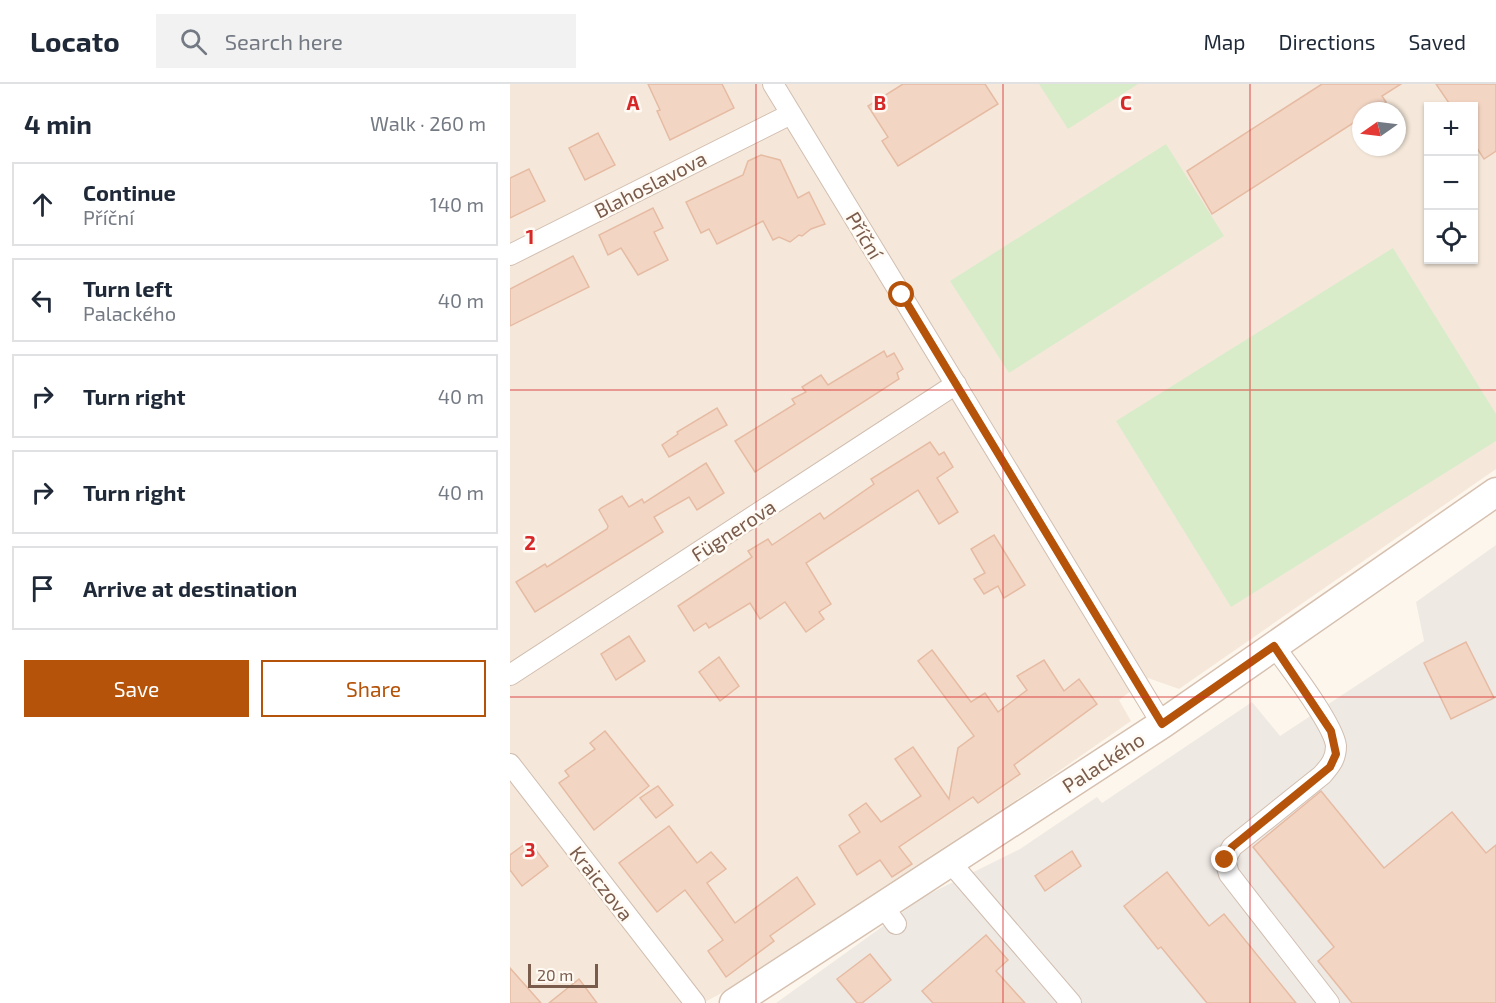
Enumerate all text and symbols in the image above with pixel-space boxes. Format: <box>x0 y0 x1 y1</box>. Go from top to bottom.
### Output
search box <box>156 14 576 68</box>
text: Locato <box>30 24 120 58</box>
icon: search <box>177 25 210 58</box>
text: Search here <box>225 28 343 54</box>
text: Map <box>1203 29 1246 54</box>
text: Directions <box>1279 29 1375 54</box>
text: Saved <box>1408 29 1466 54</box>
text: A <box>626 90 640 114</box>
text: B <box>874 90 886 114</box>
text: C <box>1120 90 1132 114</box>
north arrow <box>1352 102 1406 156</box>
map controls <box>1424 102 1478 264</box>
button: + <box>1424 102 1478 156</box>
text: 4 min <box>24 108 92 139</box>
text: Walk · 260 m <box>370 111 486 135</box>
street label: Blahoslavova <box>590 145 710 223</box>
button: − <box>1424 156 1478 210</box>
text: Continue <box>83 179 176 205</box>
icon: ahead <box>26 188 59 221</box>
text: 140 m <box>430 192 484 216</box>
text: Příční <box>83 205 134 229</box>
street label: Příční <box>842 207 889 264</box>
button: locate <box>1424 210 1478 264</box>
text: 1 <box>526 224 534 248</box>
text: Turn left <box>83 275 172 301</box>
route start <box>888 281 914 307</box>
icon: left <box>26 284 59 317</box>
text: 40 m <box>438 288 484 312</box>
text: Palackého <box>83 301 176 325</box>
icon: right <box>26 380 59 413</box>
text: Turn right <box>83 383 185 409</box>
text: 40 m <box>438 384 484 408</box>
icon: right <box>26 476 59 509</box>
text: Turn right <box>83 479 185 505</box>
text: 40 m <box>438 480 484 504</box>
street label: Fügnerova <box>686 494 780 566</box>
text: 2 <box>524 530 536 554</box>
icon: arrive <box>26 572 59 605</box>
text: Arrive at destination <box>83 575 297 601</box>
button: Save <box>24 660 249 717</box>
button: Share <box>261 660 486 717</box>
street label: Palackého <box>1057 727 1149 797</box>
text: 3 <box>524 837 536 861</box>
street label: Kraiczova <box>565 841 639 925</box>
route end <box>1211 846 1237 872</box>
scale bar <box>528 961 598 988</box>
text: 20 m <box>537 965 573 984</box>

